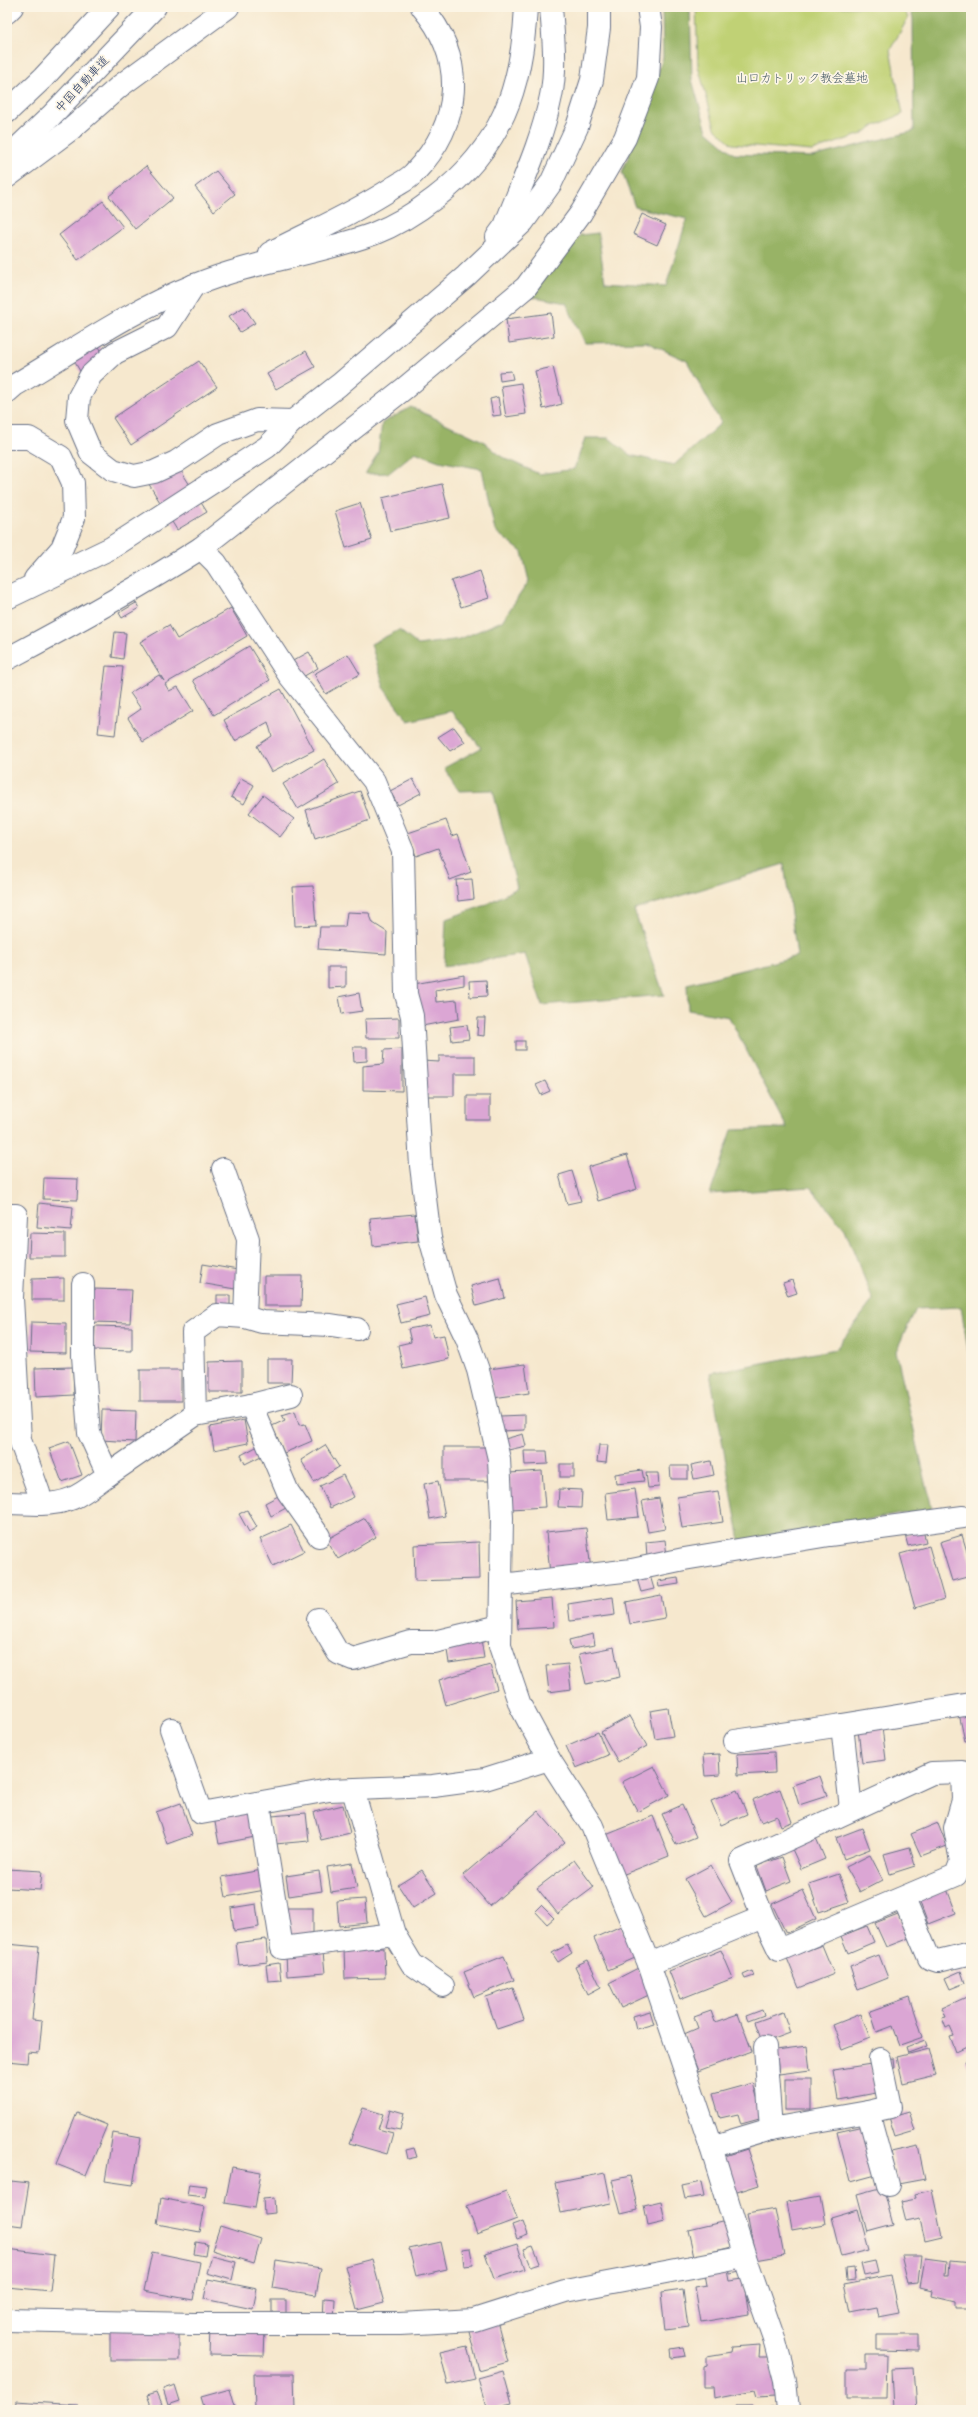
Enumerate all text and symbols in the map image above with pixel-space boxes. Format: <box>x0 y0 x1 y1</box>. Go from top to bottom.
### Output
street label: 中国自動車道 <box>53 54 113 116</box>
park label: 山口カトリック教会墓地 <box>736 72 868 87</box>

